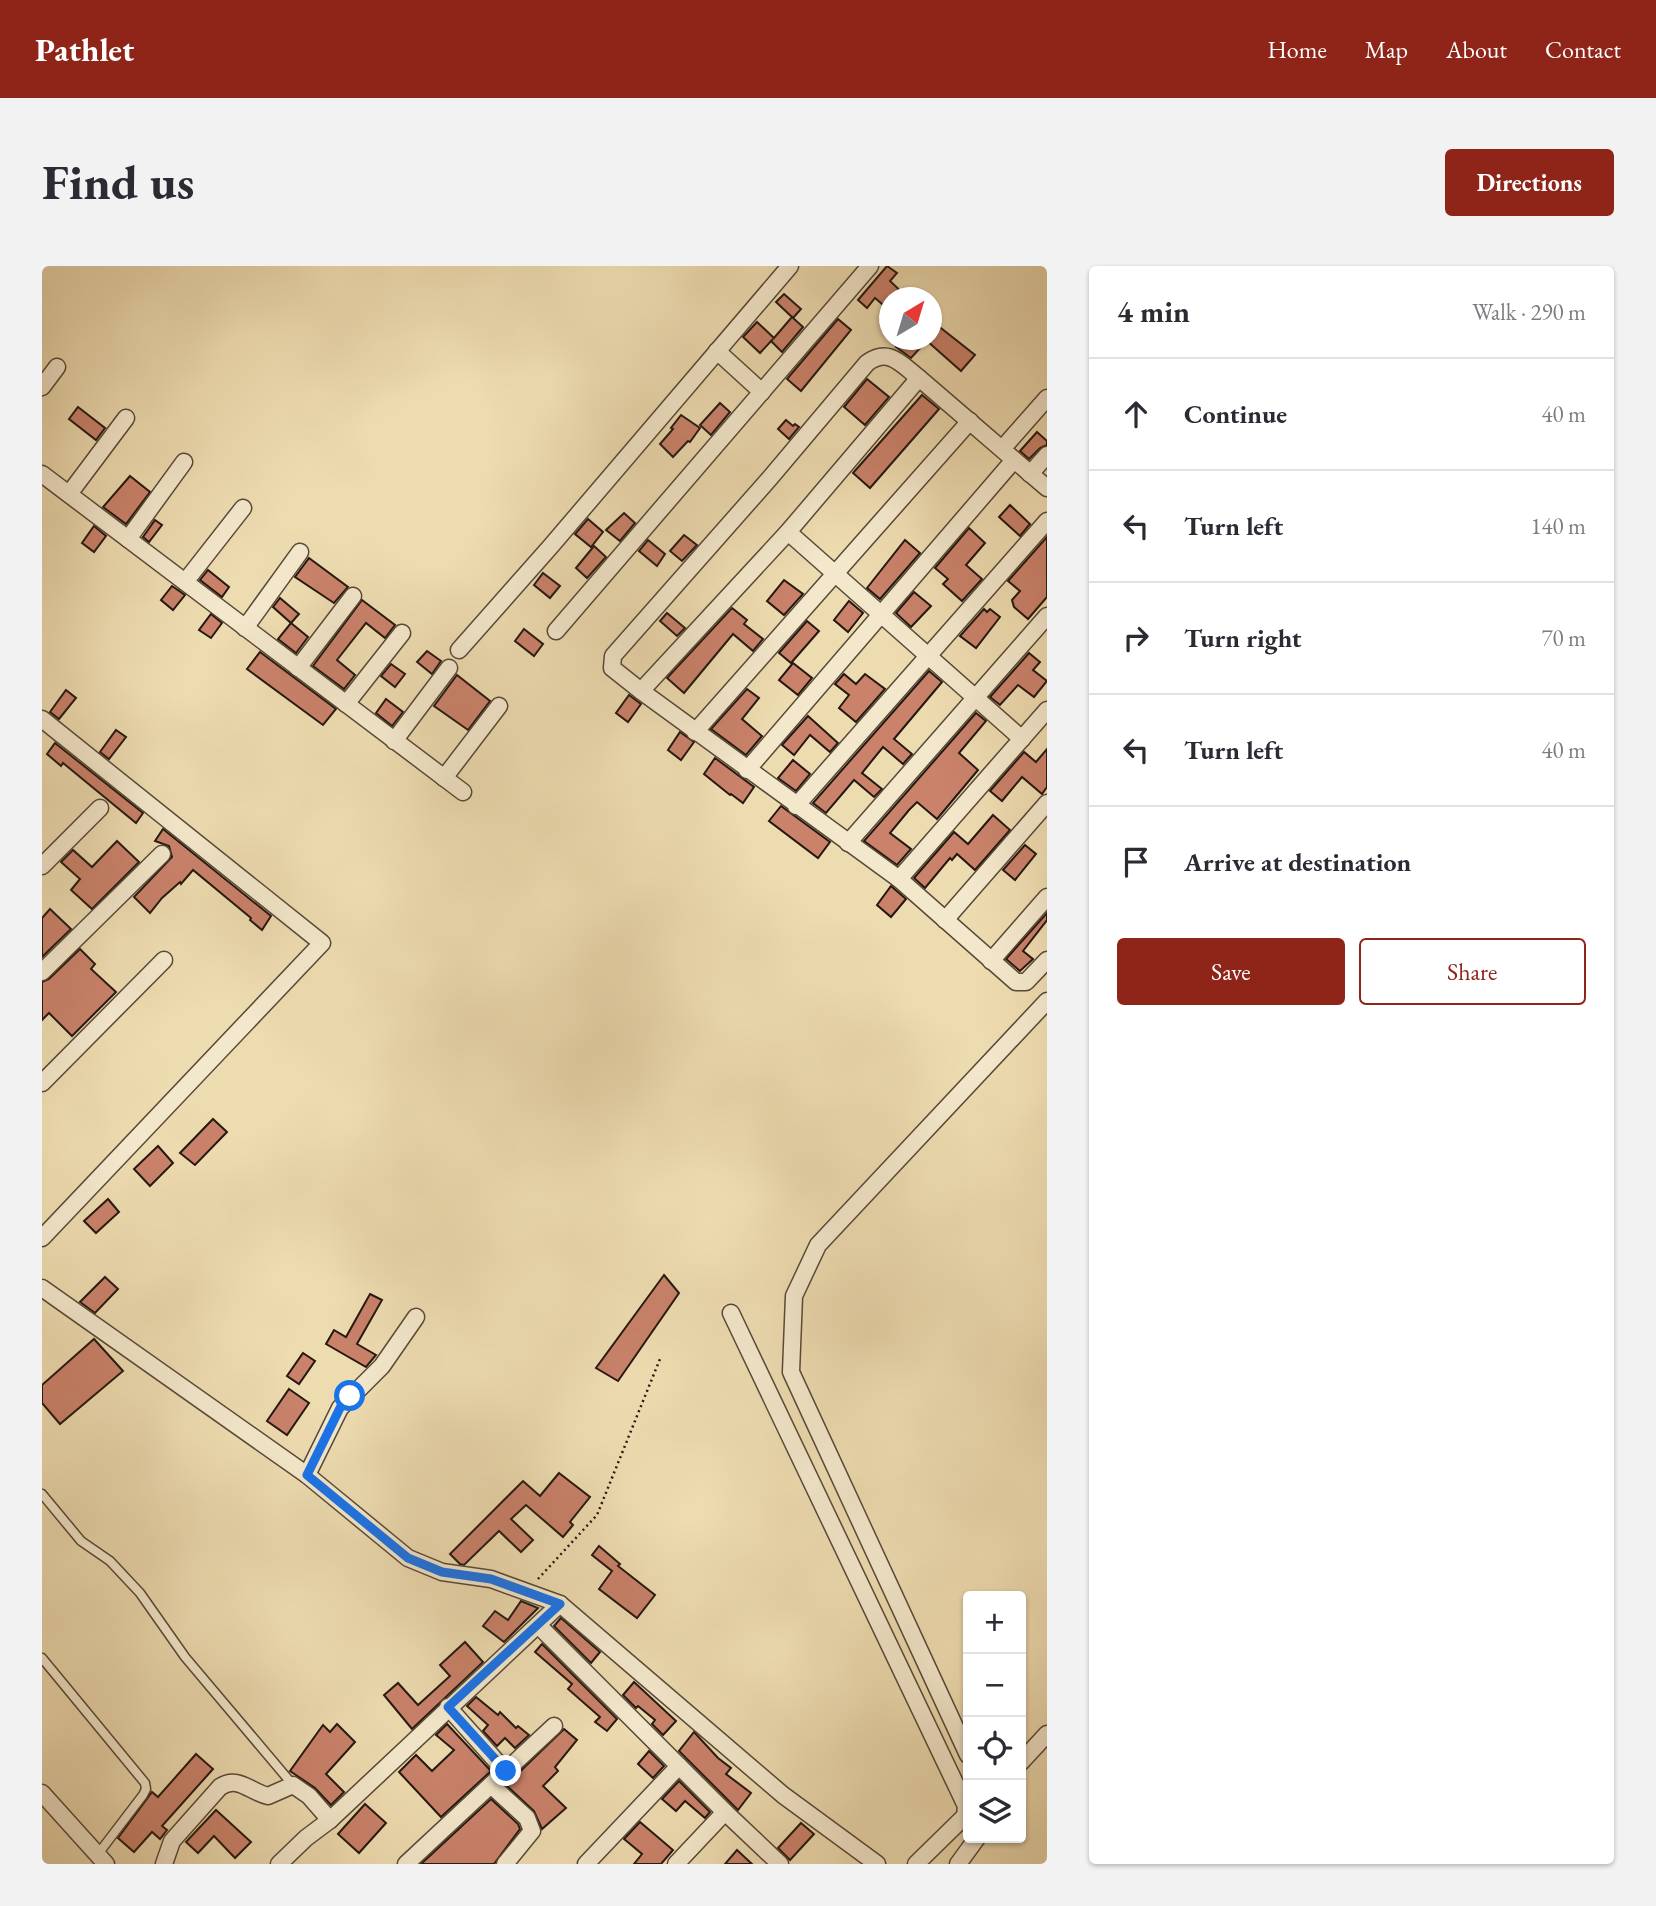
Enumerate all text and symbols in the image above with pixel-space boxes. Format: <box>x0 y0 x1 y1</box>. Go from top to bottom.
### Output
text: Pathlet <box>35 28 134 71</box>
text: Home <box>1267 34 1327 65</box>
text: Map <box>1365 34 1408 65</box>
text: About <box>1446 34 1507 65</box>
text: Contact <box>1545 34 1621 65</box>
button: Directions <box>1445 149 1614 216</box>
text: Find us <box>42 150 194 214</box>
north arrow <box>879 287 942 350</box>
text: 4 min <box>1117 292 1190 331</box>
text: Walk · 290 m <box>1472 297 1586 327</box>
icon: ahead <box>1117 395 1155 433</box>
text: Continue <box>1184 397 1287 431</box>
text: 40 m <box>1541 399 1586 429</box>
icon: left <box>1117 507 1155 545</box>
text: Turn left <box>1184 509 1283 543</box>
text: 140 m <box>1530 511 1586 541</box>
icon: right <box>1117 619 1155 657</box>
text: Turn right <box>1184 621 1302 655</box>
text: 70 m <box>1541 623 1586 653</box>
icon: left <box>1117 731 1155 769</box>
text: Turn left <box>1184 733 1283 767</box>
text: 40 m <box>1541 735 1586 765</box>
icon: arrive <box>1117 843 1155 881</box>
text: Arrive at destination <box>1184 845 1411 879</box>
button: Save <box>1117 938 1345 1005</box>
button: Share <box>1359 938 1586 1005</box>
route start <box>334 1380 365 1411</box>
map controls <box>963 1591 1026 1843</box>
button: + <box>963 1591 1026 1654</box>
button: − <box>963 1654 1026 1717</box>
button: locate <box>963 1717 1026 1780</box>
route end <box>490 1755 521 1786</box>
button: layers <box>963 1780 1026 1843</box>

